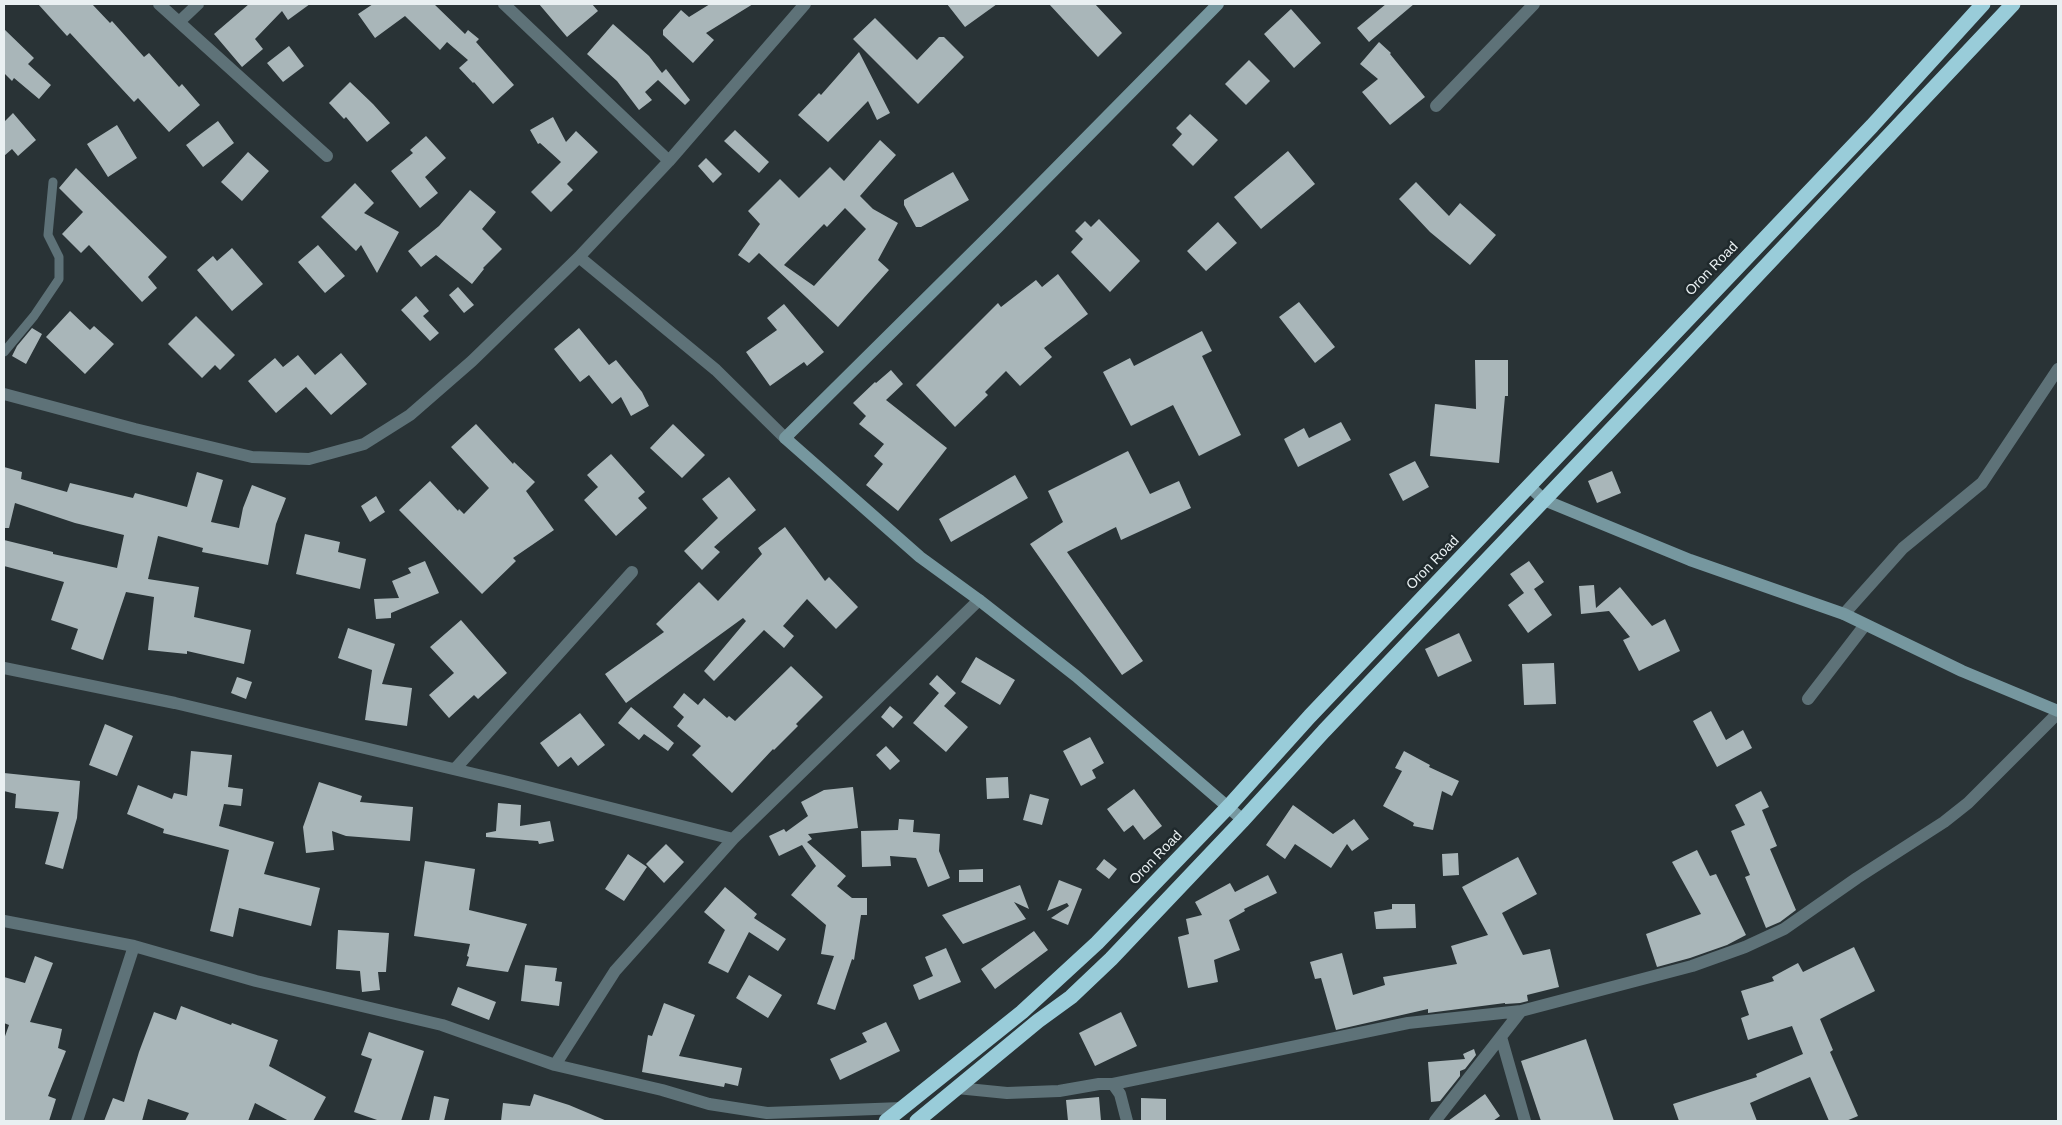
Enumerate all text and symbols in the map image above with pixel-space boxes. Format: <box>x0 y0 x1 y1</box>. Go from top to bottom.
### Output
street label: Oron Road <box>1682 239 1742 299</box>
street label: Oron Road <box>1403 533 1463 593</box>
street label: Oron Road <box>1126 828 1186 888</box>

